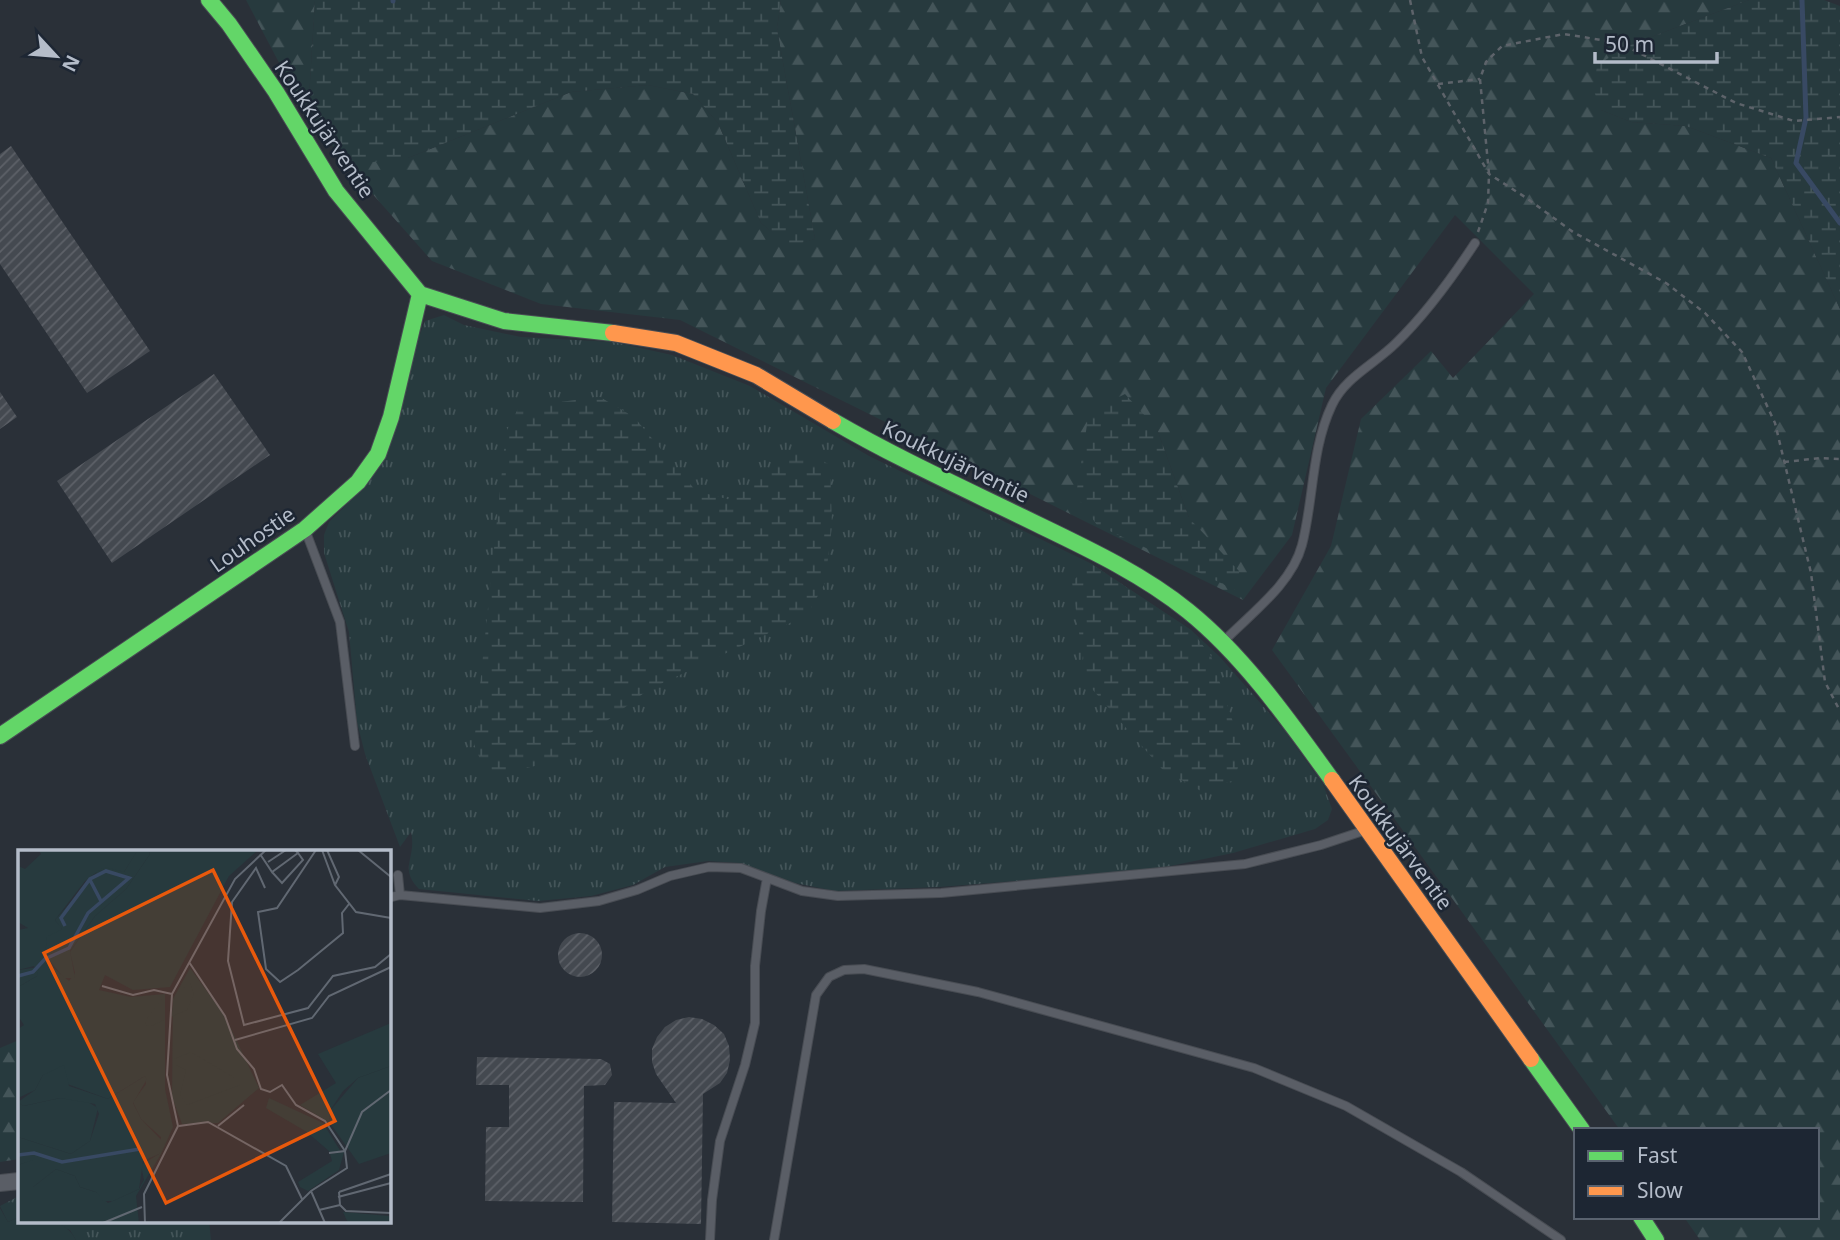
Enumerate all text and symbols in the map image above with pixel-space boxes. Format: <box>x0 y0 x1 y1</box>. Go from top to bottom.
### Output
north arrow <box>21 21 91 91</box>
scale bar <box>1595 21 1717 65</box>
text: 50 m <box>1605 30 1654 58</box>
text: N <box>56 51 86 76</box>
street label: Koukkujärventie <box>269 55 381 203</box>
street label: Koukkujärventie <box>878 413 1034 509</box>
street label: Louhostie <box>204 500 300 578</box>
street label: Koukkujärventie <box>1343 769 1459 915</box>
inset map <box>18 850 390 1222</box>
legend <box>1574 1128 1819 1219</box>
text: Fast <box>1637 1141 1678 1169</box>
text: Slow <box>1637 1176 1683 1204</box>

